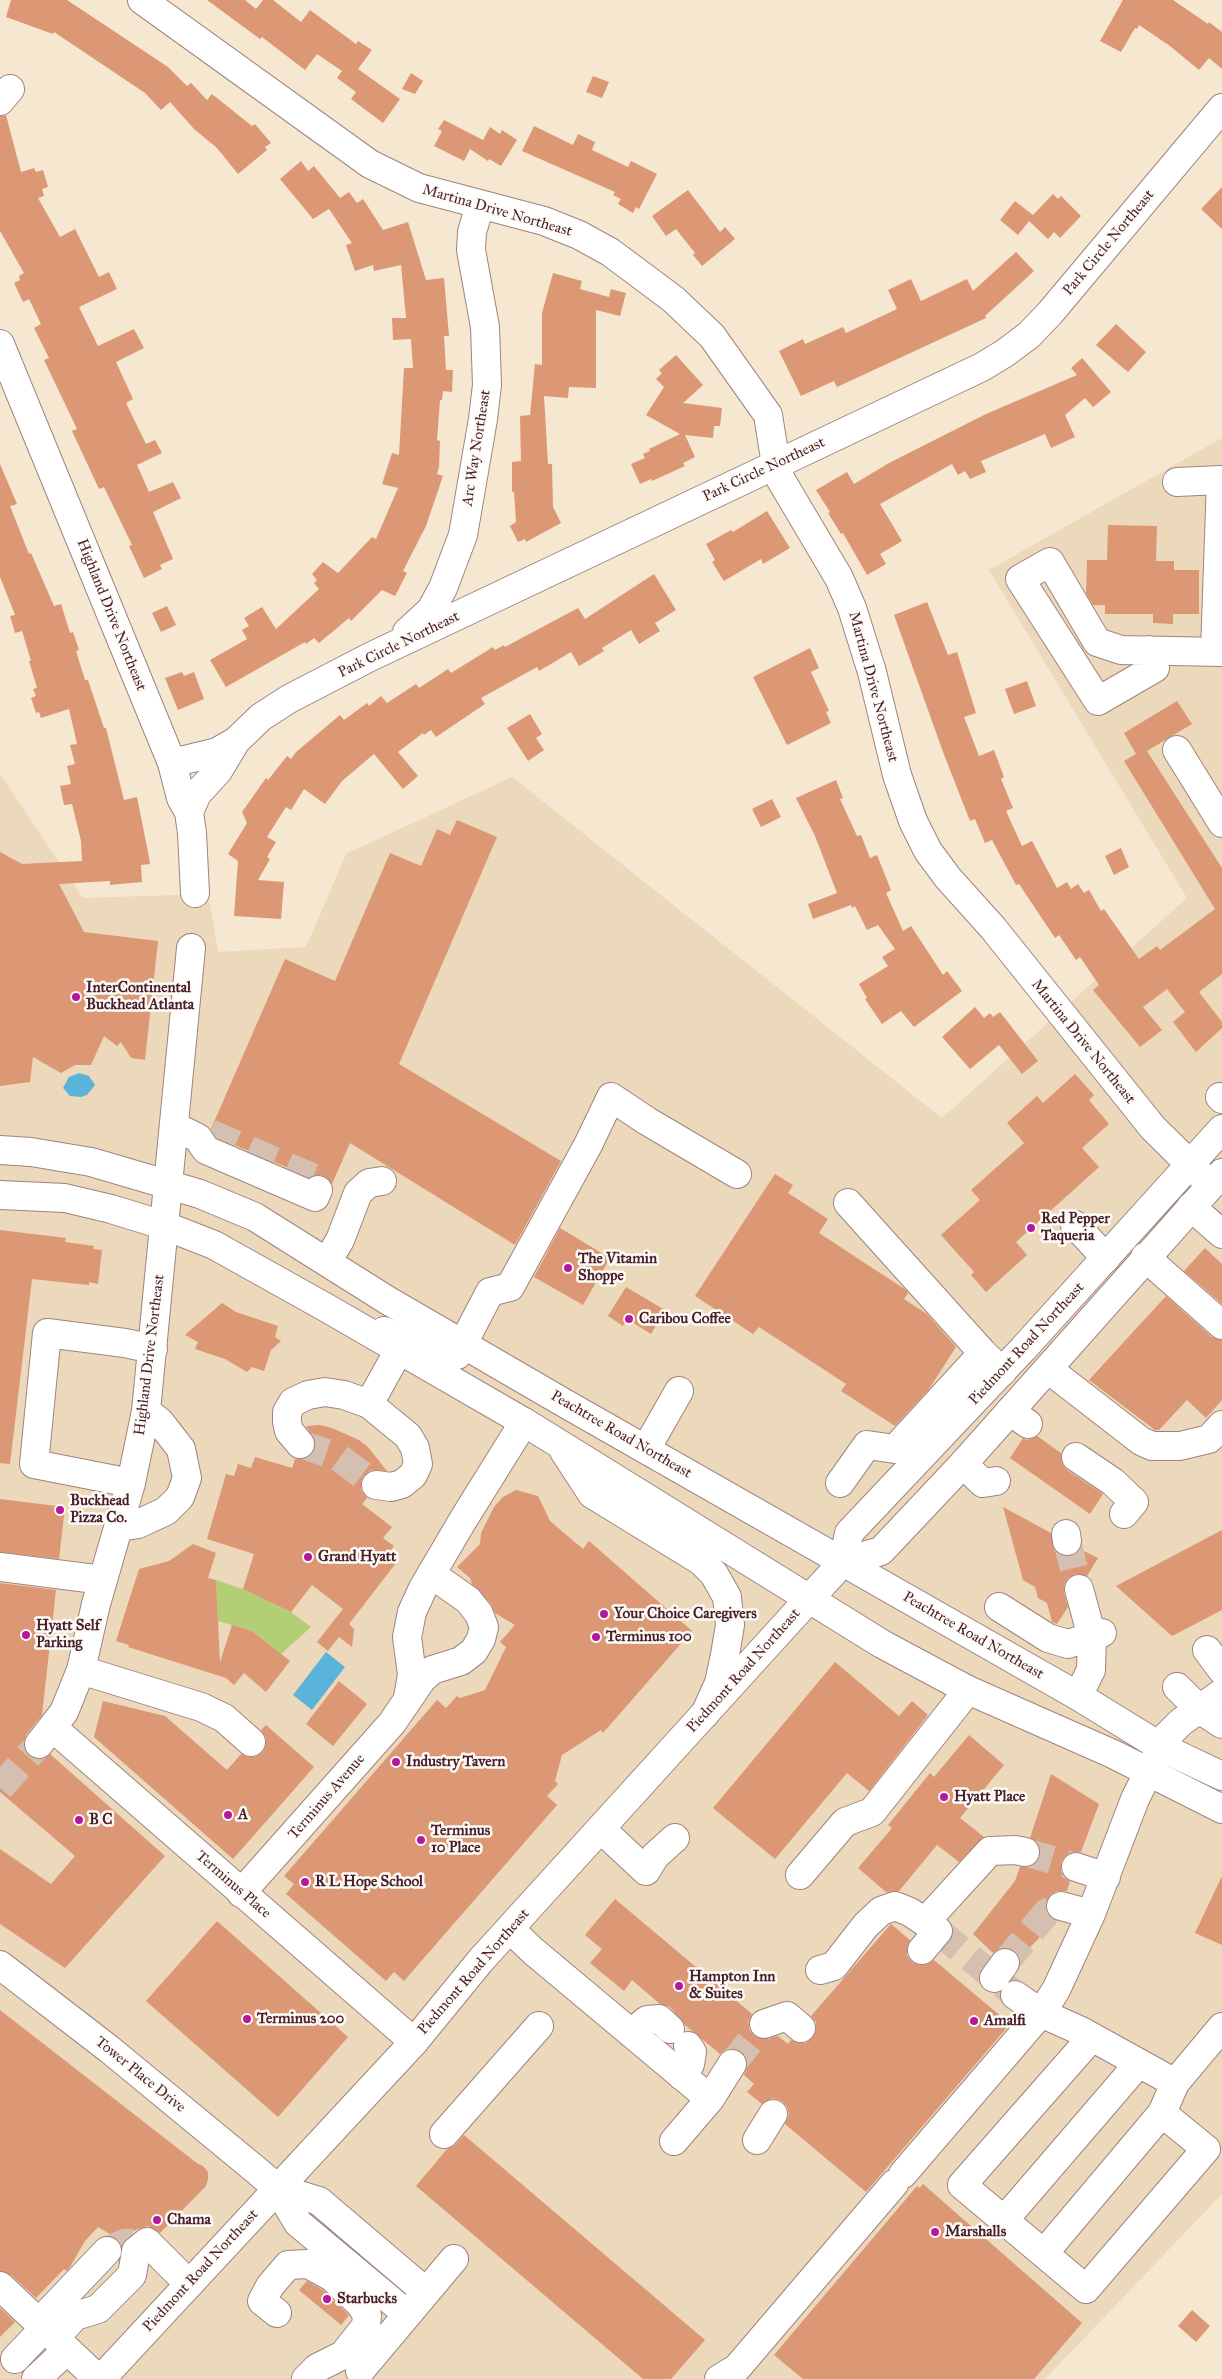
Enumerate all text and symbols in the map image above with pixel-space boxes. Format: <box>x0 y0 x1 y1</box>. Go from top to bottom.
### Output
street label: Martina Drive Northeast <box>420 181 574 241</box>
street label: Park Circle Northeast <box>1059 186 1159 300</box>
street label: Arc Way Northeast <box>459 388 495 508</box>
street label: Park Circle Northeast <box>700 434 828 506</box>
street label: Highland Drive Northeast <box>72 536 150 694</box>
street label: Park Circle Northeast <box>335 608 463 682</box>
street label: Martina Drive Northeast <box>844 610 902 764</box>
street label: Martina Drive Northeast <box>1027 976 1139 1108</box>
place label: InterContinental Buckhead Atlanta <box>86 979 194 1014</box>
marker: InterContinental Buckhead Atlanta <box>70 991 82 1003</box>
place label: Red Pepper Taqueria <box>1041 1210 1110 1245</box>
marker: Red Pepper Taqueria <box>1025 1222 1037 1234</box>
place label: The Vitamin Shoppe <box>578 1250 657 1285</box>
marker: The Vitamin Shoppe <box>562 1262 574 1274</box>
street label: Highland Drive Northeast <box>131 1273 169 1437</box>
street label: Piedmont Road Northeast <box>965 1279 1089 1409</box>
place label: Caribou Coffee <box>639 1310 731 1328</box>
marker: Caribou Coffee <box>623 1313 635 1325</box>
street label: Peachtree Road Northeast <box>547 1387 695 1483</box>
place label: Buckhead Pizza Co. <box>70 1492 130 1527</box>
marker: Buckhead Pizza Co. <box>54 1504 66 1516</box>
place label: Grand Hyatt <box>318 1548 396 1566</box>
marker: Grand Hyatt <box>302 1551 314 1563</box>
street label: Peachtree Road Northeast <box>899 1588 1047 1684</box>
place label: Your Choice Caregivers <box>614 1605 757 1623</box>
street label: Piedmont Road Northeast <box>683 1605 805 1737</box>
marker: Your Choice Caregivers <box>598 1608 610 1620</box>
place label: Hyatt Self Parking <box>36 1617 100 1652</box>
place label: Terminus 100 <box>606 1628 692 1646</box>
marker: Hyatt Self Parking <box>20 1629 32 1641</box>
marker: Terminus 100 <box>590 1631 602 1643</box>
street label: Terminus Avenue <box>285 1751 369 1843</box>
place label: Industry Tavern <box>406 1753 505 1771</box>
marker: Industry Tavern <box>390 1756 402 1768</box>
place label: Hyatt Place <box>954 1788 1025 1806</box>
marker: Hyatt Place <box>938 1791 950 1803</box>
place label: A <box>238 1806 248 1824</box>
marker: A <box>222 1809 234 1821</box>
place label: B C <box>89 1811 112 1829</box>
marker: B C <box>73 1814 85 1826</box>
place label: Terminus 10 Place <box>431 1822 490 1857</box>
marker: Terminus 10 Place <box>415 1834 427 1846</box>
street label: Terminus Place <box>192 1847 274 1923</box>
place label: R L Hope School <box>315 1873 423 1891</box>
marker: R L Hope School <box>299 1876 311 1888</box>
street label: Piedmont Road Northeast <box>414 1905 534 2039</box>
place label: Hampton Inn & Suites <box>689 1968 775 2003</box>
marker: Hampton Inn & Suites <box>673 1980 685 1992</box>
place label: Terminus 200 <box>257 2010 344 2028</box>
place label: Amalfi <box>984 2012 1026 2030</box>
marker: Terminus 200 <box>241 2013 253 2025</box>
marker: Amalfi <box>968 2015 980 2027</box>
street label: Tower Place Drive <box>91 2033 189 2117</box>
street label: Piedmont Road Northeast <box>139 2206 263 2336</box>
place label: Chama <box>167 2211 211 2229</box>
marker: Chama <box>151 2214 163 2226</box>
place label: Marshalls <box>945 2223 1006 2241</box>
marker: Marshalls <box>929 2226 941 2238</box>
place label: Starbucks <box>337 2290 397 2308</box>
marker: Starbucks <box>321 2293 333 2305</box>

